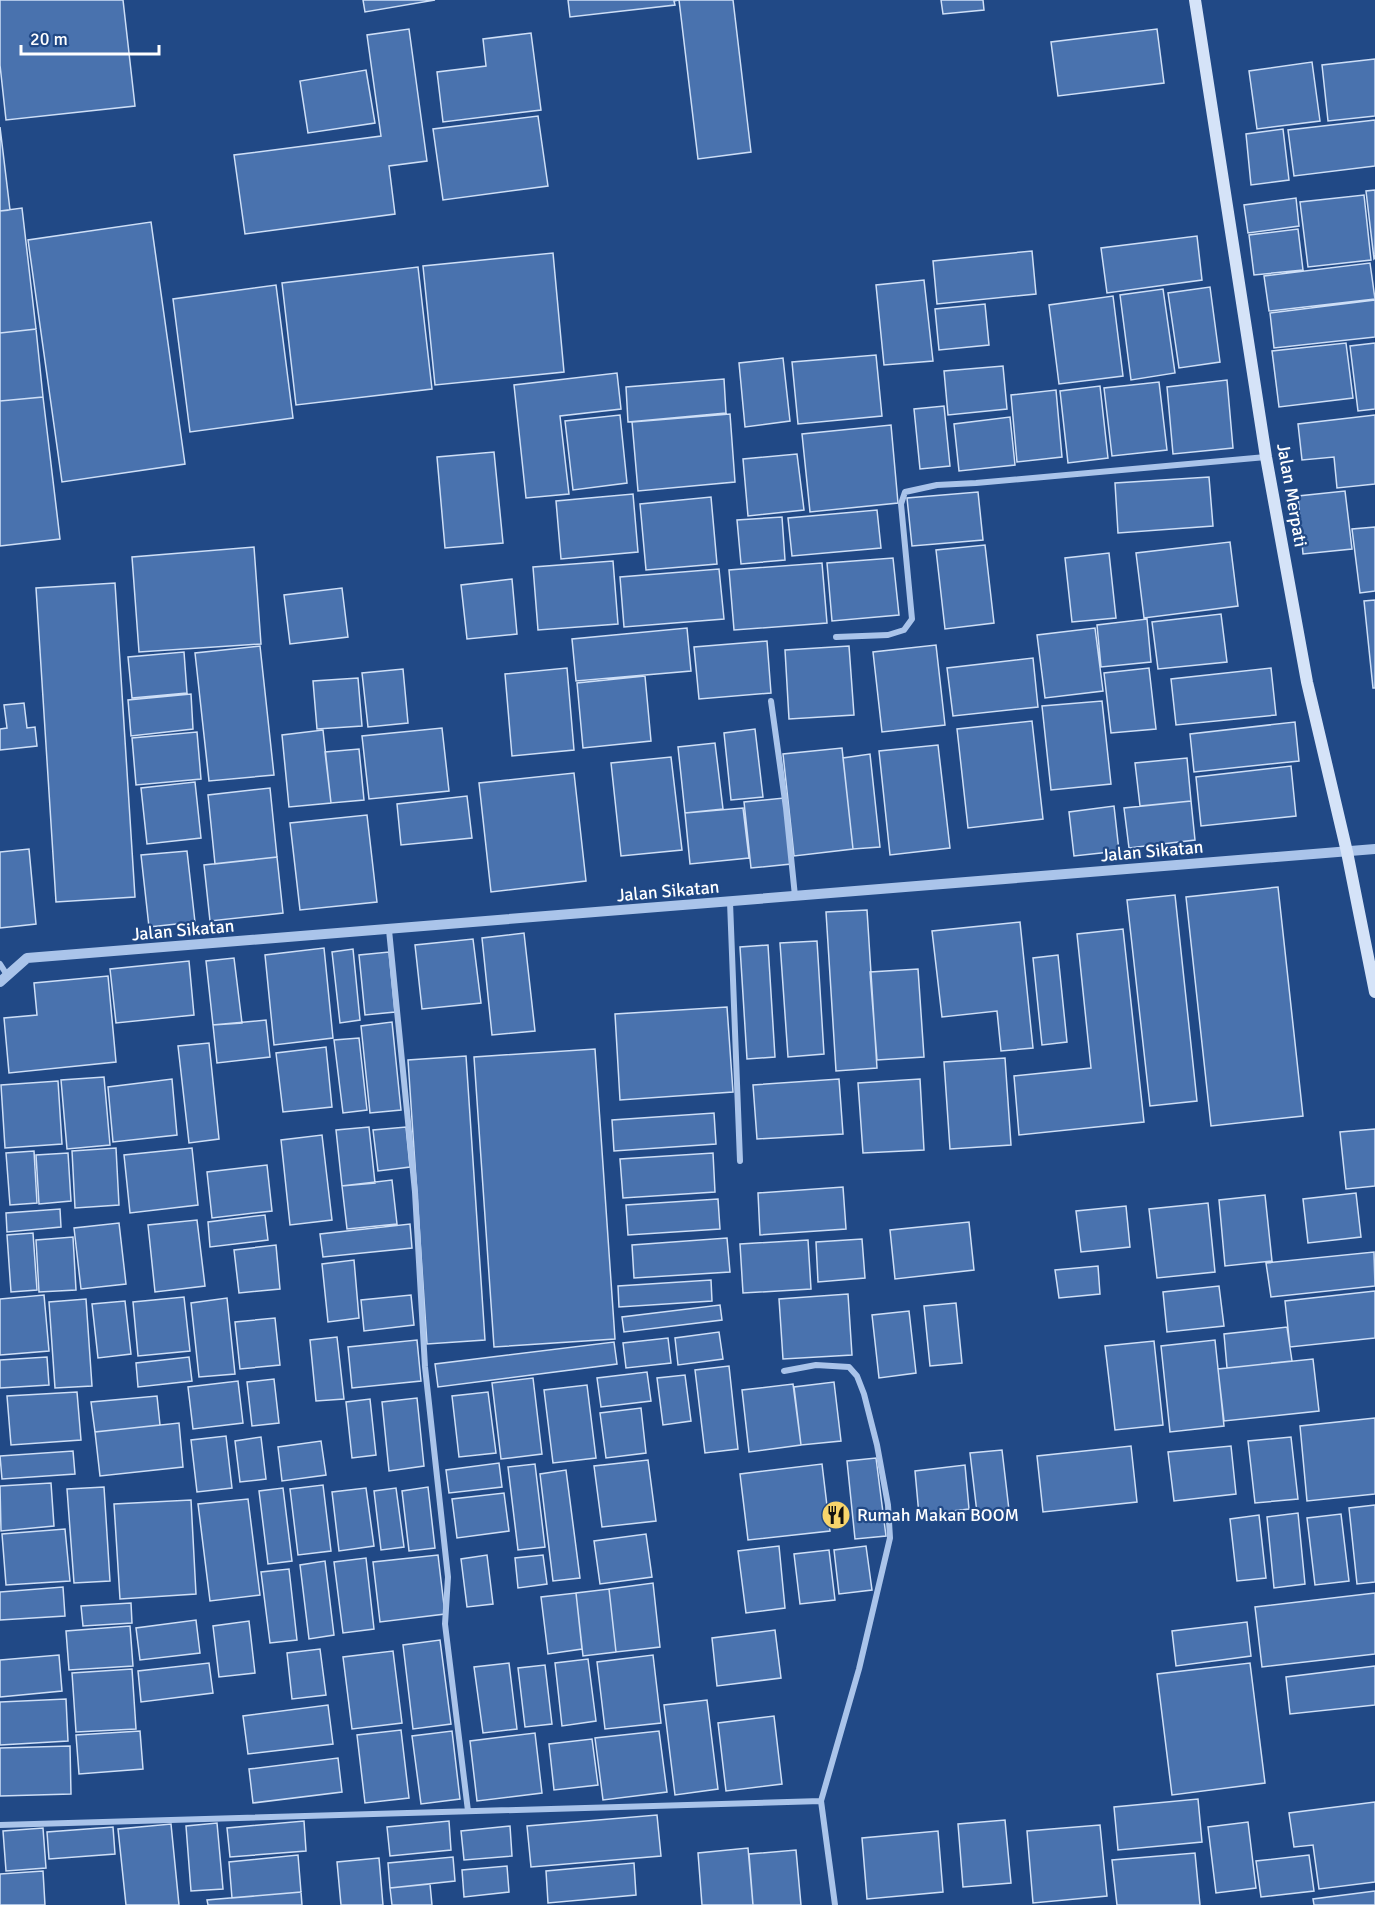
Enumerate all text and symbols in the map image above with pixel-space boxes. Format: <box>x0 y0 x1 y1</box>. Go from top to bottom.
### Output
scale bar <box>21 18 159 56</box>
text: 20 m <box>30 28 68 50</box>
street label: Jalan Merpati <box>1272 441 1312 549</box>
street label: Jalan Sikatan <box>1100 836 1204 866</box>
street label: Jalan Sikatan <box>616 876 720 906</box>
street label: Jalan Sikatan <box>131 915 235 945</box>
restaurant icon: Rumah Makan BOOM <box>820 1499 852 1531</box>
place label: Rumah Makan BOOM <box>857 1504 1019 1526</box>

